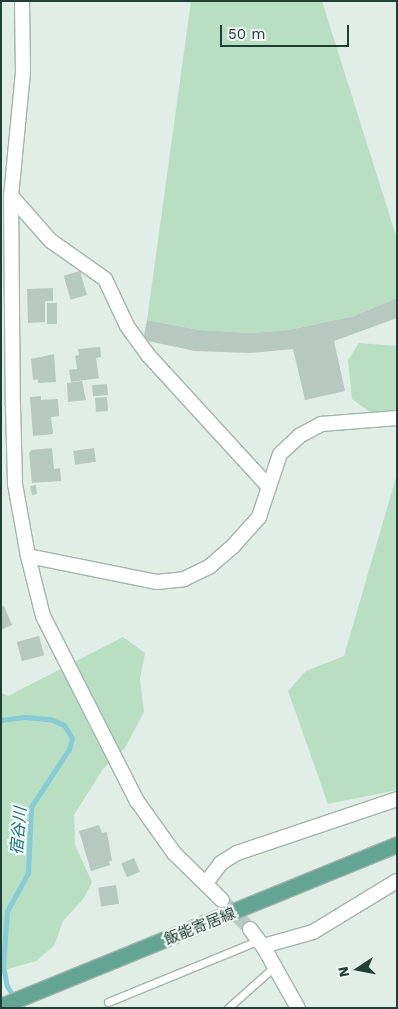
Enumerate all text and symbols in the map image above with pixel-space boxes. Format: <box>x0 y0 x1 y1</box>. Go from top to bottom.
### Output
scale bar <box>223 15 352 47</box>
text: 50 m <box>228 25 265 43</box>
water label: 宿谷川 <box>7 806 31 856</box>
street label: 飯能寄居線 <box>162 905 238 949</box>
north arrow <box>333 944 383 994</box>
text: N <box>334 965 352 978</box>

